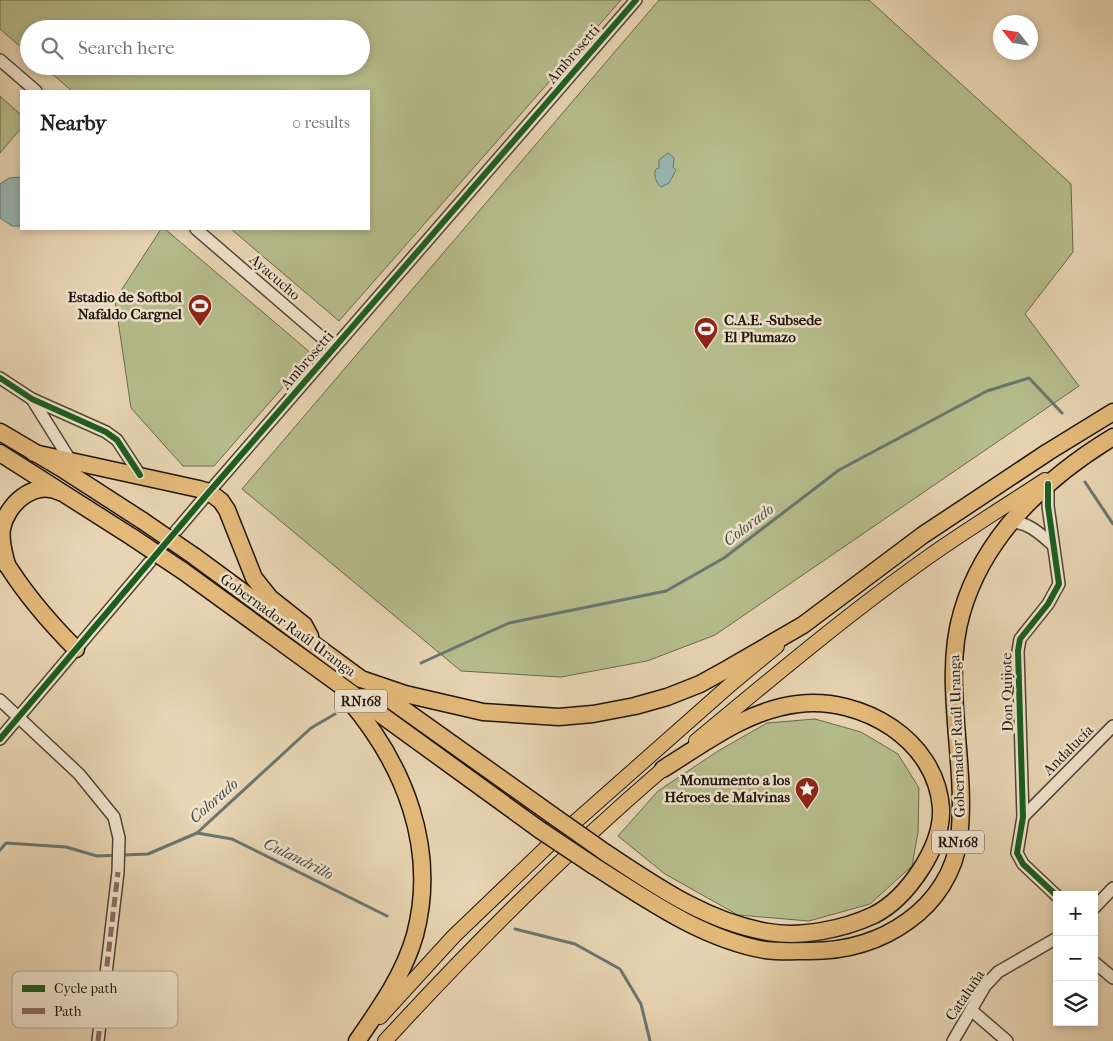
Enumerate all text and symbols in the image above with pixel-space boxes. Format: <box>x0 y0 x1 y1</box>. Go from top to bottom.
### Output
north arrow <box>993 15 1038 60</box>
search box <box>20 20 370 75</box>
street label: Ambrosetti <box>542 21 604 88</box>
icon: search <box>38 34 66 62</box>
text: Search here <box>78 37 174 59</box>
text: Nearby <box>40 111 106 135</box>
text: 0 results <box>292 113 350 132</box>
street label: Ayacucho <box>245 249 304 304</box>
place label: Estadio de Softbol Nafaldo Cargnel <box>68 288 183 323</box>
sports icon: Estadio de Softbol Nafaldo Cargnel <box>187 293 213 327</box>
place label: C.A.E. -Subsede El Plumazo <box>724 311 822 346</box>
sports icon: C.A.E. -Subsede El Plumazo <box>693 316 719 350</box>
street label: Ambrosetti <box>276 327 338 394</box>
water label: Colorado <box>719 499 778 550</box>
street label: Gobernador Raúl Uranga <box>217 570 360 681</box>
street label: Don Quijote <box>997 652 1017 732</box>
street label: Gobernador Raúl Uranga <box>945 653 969 818</box>
road number: RN168 <box>335 689 387 712</box>
street label: Andalucía <box>1038 720 1098 780</box>
place label: Monumento a los Héroes de Malvinas <box>664 771 790 806</box>
water label: Colorado <box>185 774 242 827</box>
place icon: Monumento a los Héroes de Malvinas <box>794 776 820 810</box>
road number: RN168 <box>932 830 984 854</box>
water label: Culandrillo <box>261 833 337 884</box>
map controls <box>1053 891 1098 1026</box>
button: + <box>1053 891 1098 936</box>
button: − <box>1053 936 1098 981</box>
street label: Cataluña <box>941 965 989 1024</box>
legend <box>12 971 178 1028</box>
text: Cycle path <box>54 980 118 997</box>
button: layers <box>1053 981 1098 1026</box>
text: Path <box>54 1003 82 1020</box>

